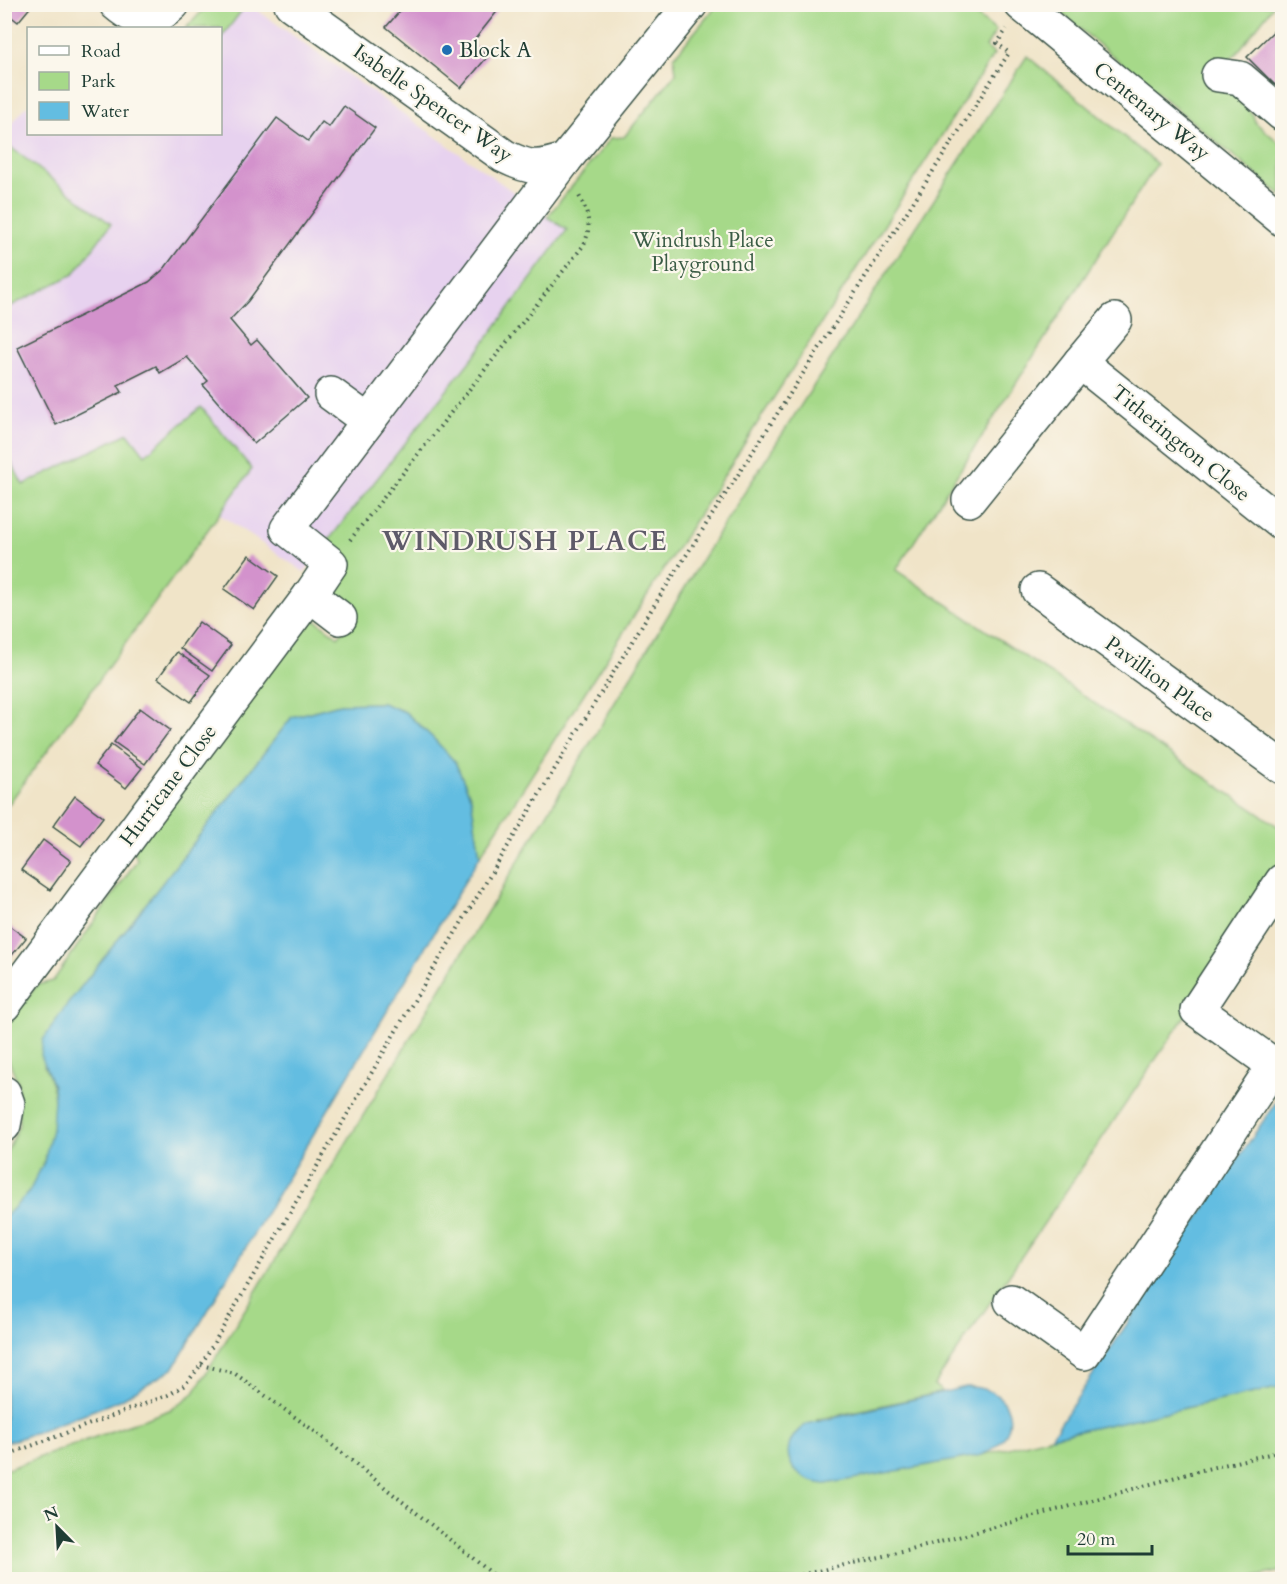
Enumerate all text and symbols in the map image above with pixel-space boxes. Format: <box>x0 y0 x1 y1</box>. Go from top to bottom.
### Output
legend <box>27 27 222 135</box>
place label: Block A <box>459 36 531 65</box>
street label: Isabelle Spencer Way <box>347 37 518 169</box>
text: Road <box>81 39 121 64</box>
marker: Block A <box>440 43 454 57</box>
street label: Centenary Way <box>1087 55 1216 167</box>
text: Park <box>81 69 116 94</box>
text: Water <box>80 99 130 124</box>
park label: Windrush Place Playground <box>631 226 774 279</box>
street label: Titherington Close <box>1105 378 1256 509</box>
district label: WINDRUSH PLACE <box>381 523 668 560</box>
street label: Pavillion Place <box>1099 630 1221 729</box>
street label: Hurricane Close <box>113 719 224 852</box>
north arrow <box>27 1497 87 1557</box>
text: N <box>40 1501 62 1527</box>
scale bar <box>1068 1518 1152 1556</box>
text: 20 m <box>1077 1527 1116 1552</box>

